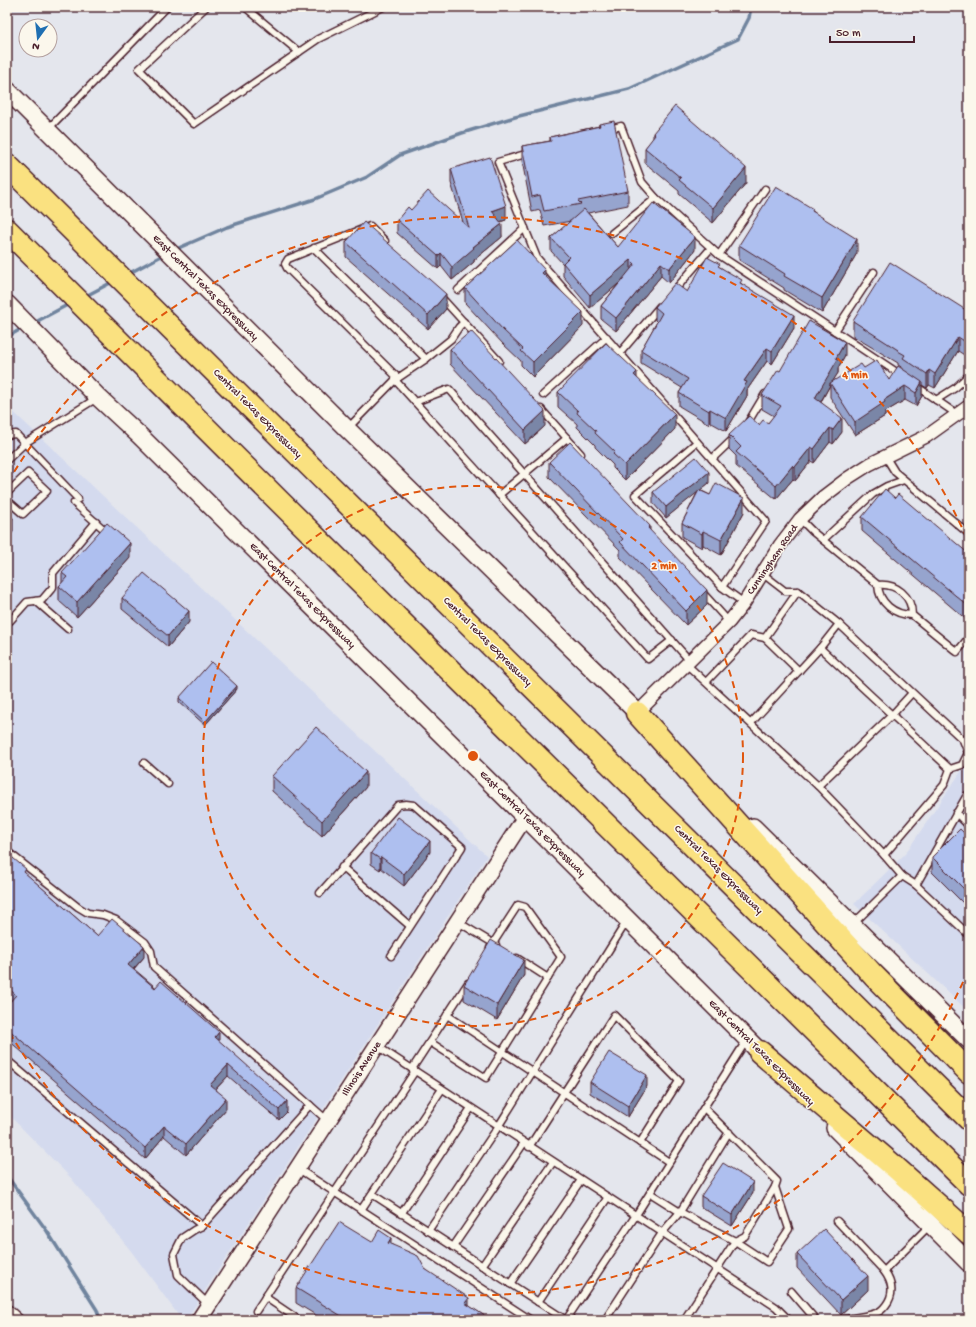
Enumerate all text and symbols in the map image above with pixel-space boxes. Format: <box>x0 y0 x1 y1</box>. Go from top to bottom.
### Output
north arrow <box>18 18 58 58</box>
scale bar <box>830 18 914 44</box>
text: 50 m <box>836 27 861 41</box>
text: N <box>31 39 41 52</box>
street label: East Central Texas Expressway <box>150 233 261 344</box>
street label: Central Texas Expressway <box>210 367 304 461</box>
text: 4 min <box>841 369 868 383</box>
street label: Cunningham Road <box>745 521 802 597</box>
street label: East Central Texas Expressway <box>247 541 358 652</box>
text: 2 min <box>651 560 677 574</box>
street label: Central Texas Expressway <box>440 595 534 689</box>
centre of rings <box>466 749 480 763</box>
street label: East Central Texas Expressway <box>477 769 588 880</box>
street label: Central Texas Expressway <box>671 823 765 917</box>
street label: East Central Texas Expressway <box>706 998 817 1109</box>
street label: Illinois Avenue <box>340 1039 384 1099</box>

